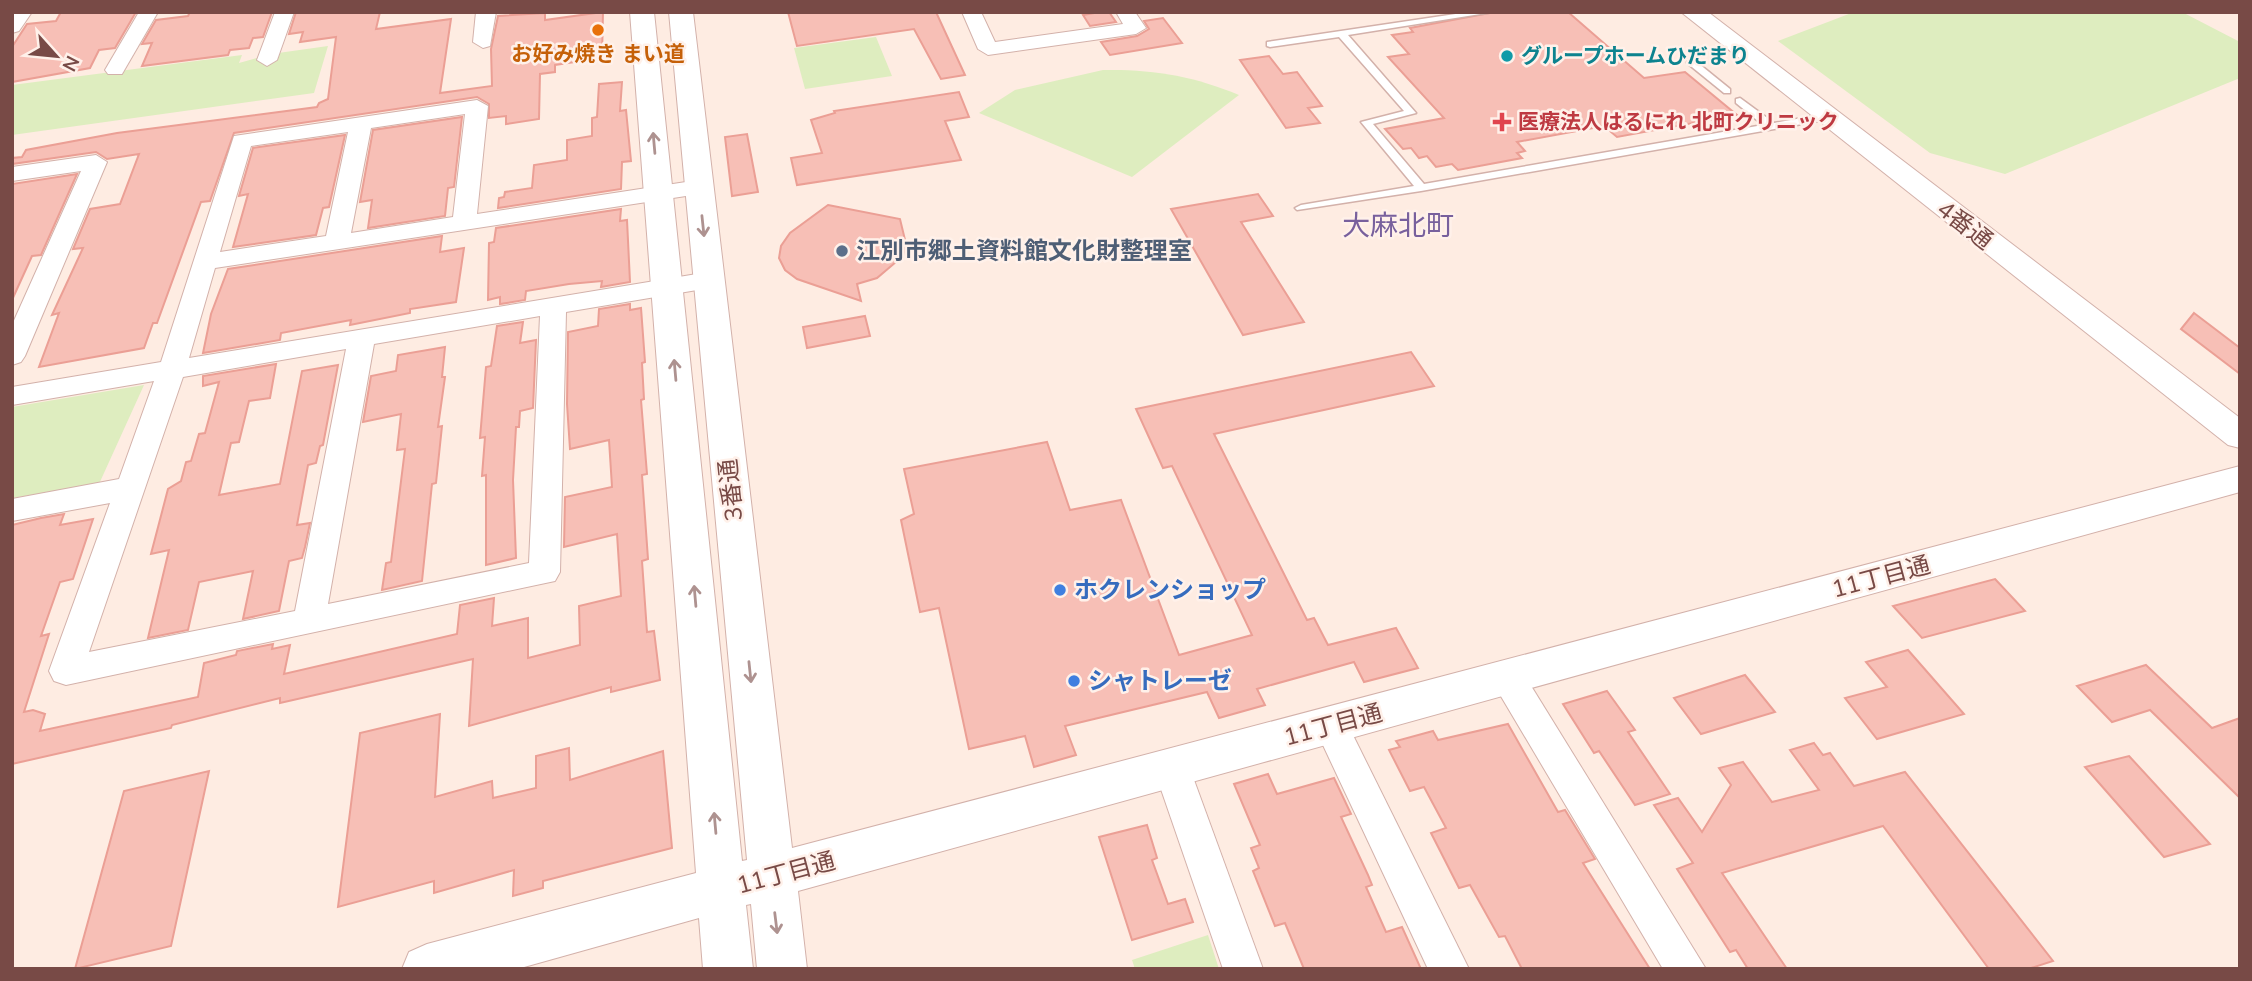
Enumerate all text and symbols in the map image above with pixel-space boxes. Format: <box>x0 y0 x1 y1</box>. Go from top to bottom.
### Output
north arrow <box>21 21 91 91</box>
marker: お好み焼き まい道 <box>590 22 606 38</box>
place label: お好み焼き まい道 <box>511 40 685 68</box>
place label: グループホームひだまり <box>1521 42 1750 70</box>
marker: グループホームひだまり <box>1499 48 1515 64</box>
text: N <box>55 51 85 76</box>
place label: 医療法人はるにれ 北町クリニック <box>1518 108 1839 136</box>
marker: 医療法人はるにれ 北町クリニック <box>1492 112 1512 132</box>
one-way arrow <box>647 132 660 155</box>
street label: 4番通 <box>1931 193 1999 257</box>
district label: 大麻北町 <box>1342 207 1454 245</box>
one-way arrow <box>697 214 710 237</box>
place label: 江別市郷土資料館文化財整理室 <box>856 235 1192 267</box>
marker: 江別市郷土資料館文化財整理室 <box>834 243 850 259</box>
one-way arrow <box>668 359 681 381</box>
street label: 3番通 <box>712 457 750 523</box>
street label: 11丁目通 <box>1828 548 1934 606</box>
place label: ホクレンショップ <box>1074 574 1266 606</box>
marker: ホクレンショップ <box>1052 582 1068 598</box>
one-way arrow <box>688 585 701 608</box>
one-way arrow <box>744 660 757 683</box>
place label: シャトレーゼ <box>1088 665 1232 697</box>
marker: シャトレーゼ <box>1066 673 1082 689</box>
street label: 11丁目通 <box>1280 696 1386 754</box>
one-way arrow <box>708 812 721 835</box>
street label: 11丁目通 <box>733 844 839 902</box>
one-way arrow <box>770 911 783 934</box>

